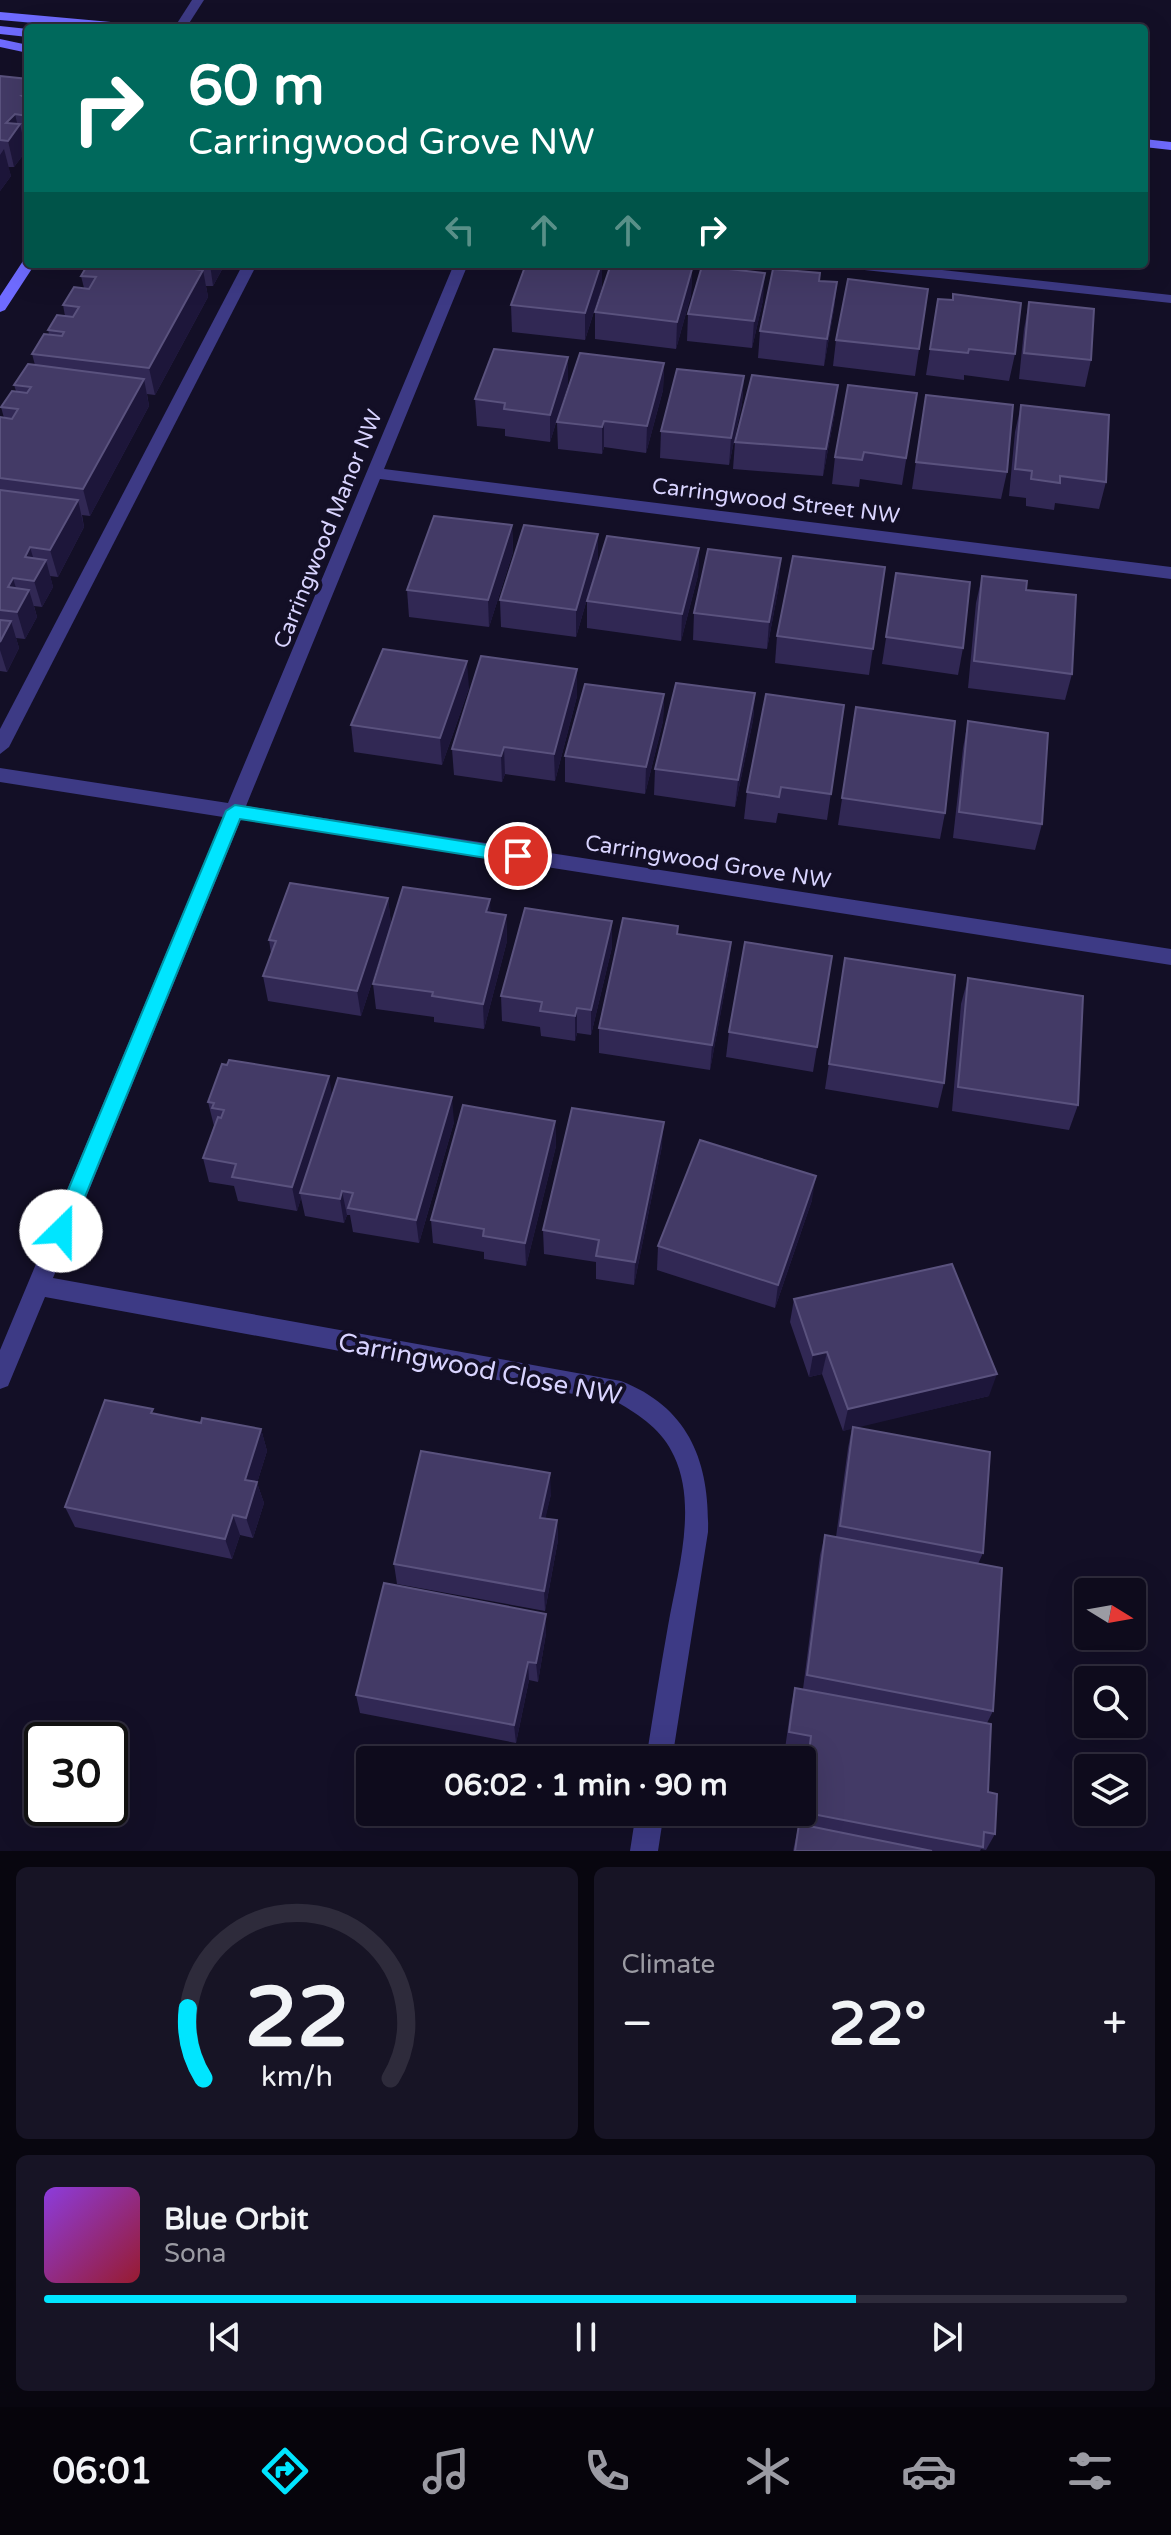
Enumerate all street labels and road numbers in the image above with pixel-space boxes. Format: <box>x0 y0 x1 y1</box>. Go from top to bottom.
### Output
street label: Carringwood Manor NW <box>268 406 388 652</box>
street label: Carringwood Street NW <box>651 473 901 529</box>
street label: Carringwood Grove NW <box>583 830 833 894</box>
street label: Carringwood Close NW <box>336 1326 624 1412</box>

